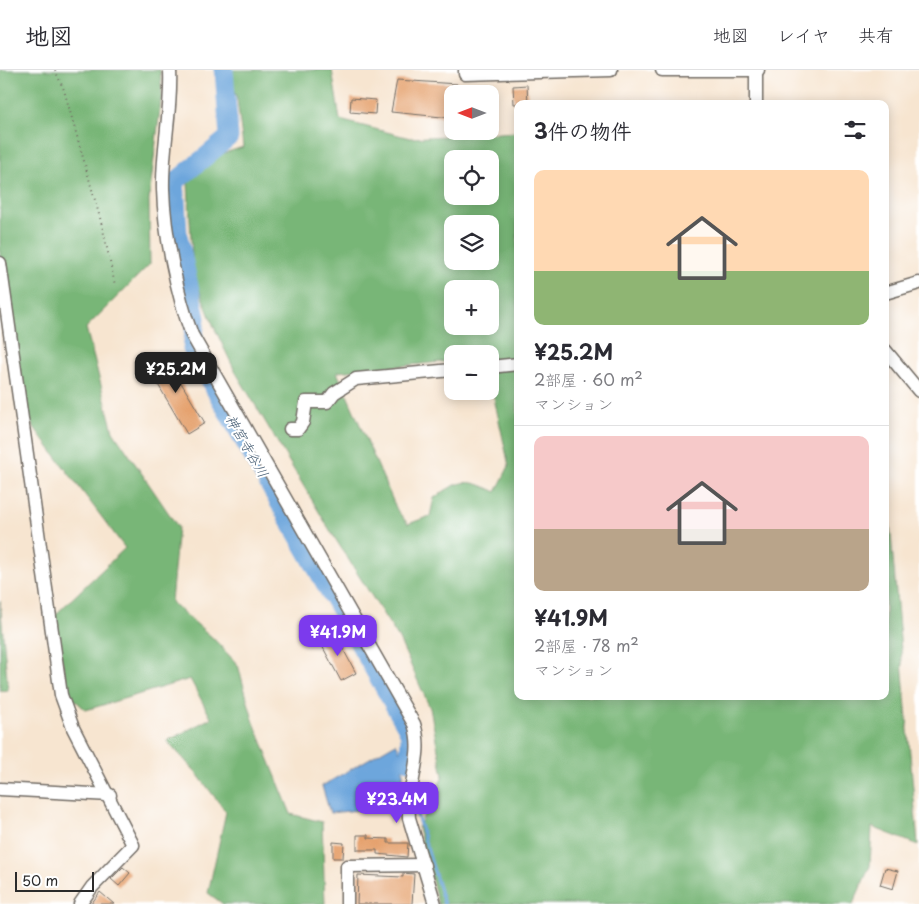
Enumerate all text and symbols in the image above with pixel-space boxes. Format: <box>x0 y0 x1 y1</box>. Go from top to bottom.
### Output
text: 地図 <box>25 17 73 53</box>
text: 地図 <box>713 21 749 48</box>
text: レイヤ <box>777 21 830 48</box>
text: 共有 <box>858 21 894 48</box>
north arrow <box>444 85 499 140</box>
map controls <box>444 85 499 400</box>
text: 3件の物件 <box>534 114 632 146</box>
icon: filters <box>841 116 869 144</box>
button: locate <box>444 150 499 205</box>
icon: home <box>657 203 747 293</box>
button: layers <box>444 215 499 270</box>
button: + <box>444 280 499 335</box>
text: ¥25.2M <box>534 335 613 367</box>
button: − <box>444 345 499 400</box>
pin: ¥25.2M <box>135 352 217 394</box>
text: ¥25.2M <box>146 356 206 380</box>
text: 2部屋 · 60 m² <box>534 367 643 391</box>
text: マンション <box>534 391 613 415</box>
water label: 神宮寺谷川 <box>221 410 274 481</box>
icon: home <box>657 468 747 558</box>
text: ¥41.9M <box>534 601 608 633</box>
pin: ¥41.9M <box>297 614 379 657</box>
text: ¥41.9M <box>310 619 366 643</box>
text: 2部屋 · 78 m² <box>534 633 639 657</box>
text: マンション <box>534 657 613 681</box>
pin: ¥23.4M <box>356 782 438 824</box>
text: ¥23.4M <box>367 786 428 810</box>
scale bar <box>15 869 94 892</box>
text: 50 m <box>22 870 58 891</box>

